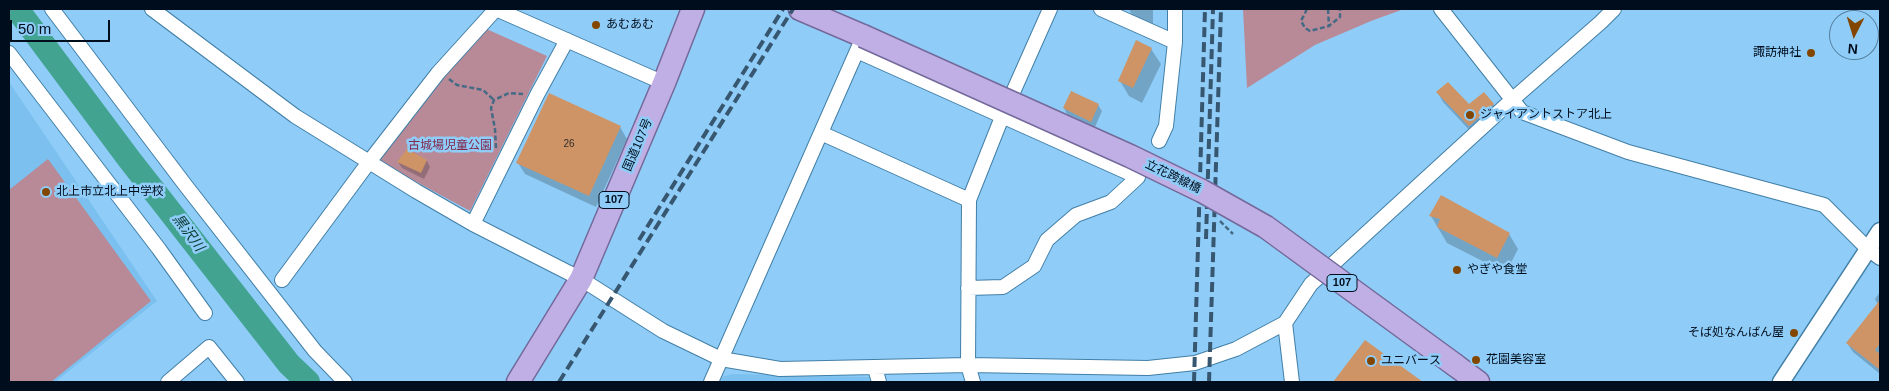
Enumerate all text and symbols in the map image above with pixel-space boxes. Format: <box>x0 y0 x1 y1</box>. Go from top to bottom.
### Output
scale bar <box>12 10 112 42</box>
north arrow <box>1829 10 1879 60</box>
place label: あむあむ <box>606 18 654 32</box>
marker: あむあむ <box>590 19 602 31</box>
text: 50 m <box>18 20 51 37</box>
text: N <box>1847 41 1859 57</box>
place label: 諏訪神社 <box>1753 46 1801 60</box>
marker: 諏訪神社 <box>1805 47 1817 59</box>
place label: ジャイアントストア北上 <box>1480 108 1612 122</box>
marker: ジャイアントストア北上 <box>1464 109 1476 121</box>
street label: 国道107号 <box>620 116 656 174</box>
house number: 26 <box>563 138 575 150</box>
park label: 古城場児童公園 <box>408 139 492 153</box>
street label: 立花跨線橋 <box>1143 157 1203 197</box>
place label: 北上市立北上中学校 <box>56 185 164 199</box>
marker: 北上市立北上中学校 <box>40 186 52 198</box>
road number: 107 <box>599 192 629 208</box>
water label: 黒沢川 <box>169 211 207 255</box>
place label: やぎや食堂 <box>1467 263 1527 277</box>
marker: やぎや食堂 <box>1451 264 1463 276</box>
road number: 107 <box>1327 274 1357 292</box>
place label: そば処なんばん屋 <box>1688 326 1784 340</box>
marker: そば処なんばん屋 <box>1788 327 1800 339</box>
place label: 花園美容室 <box>1486 353 1546 367</box>
place label: ユニバース <box>1381 354 1441 368</box>
marker: 花園美容室 <box>1470 354 1482 366</box>
marker: ユニバース <box>1365 355 1377 367</box>

